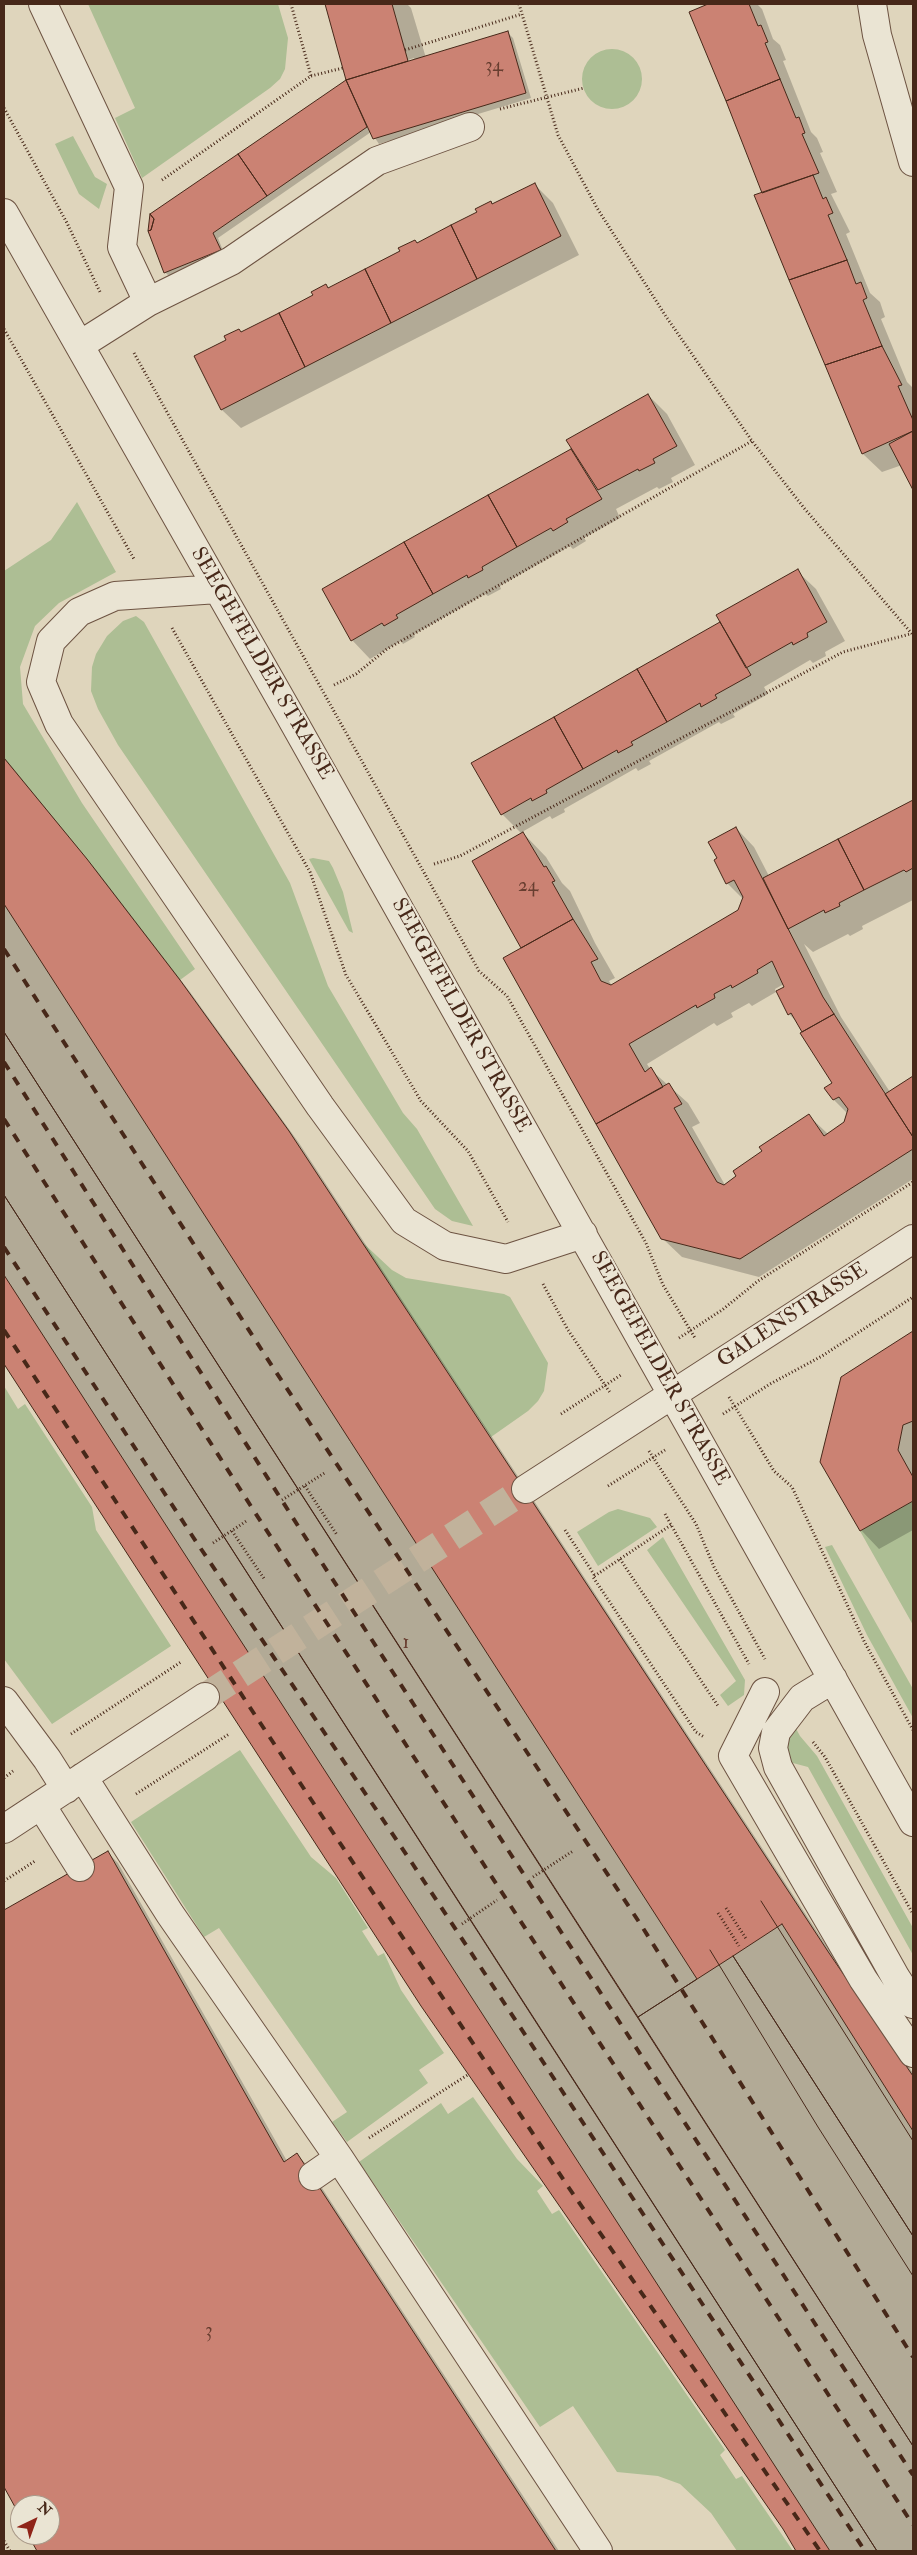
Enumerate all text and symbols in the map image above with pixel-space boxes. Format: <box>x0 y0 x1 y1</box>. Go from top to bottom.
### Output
house number: 34 <box>485 56 503 78</box>
street label: SEEGEFELDER STRASSE <box>184 543 338 785</box>
house number: 24 <box>518 876 538 898</box>
street label: SEEGEFELDER STRASSE <box>385 895 535 1137</box>
street label: SEEGEFELDER STRASSE <box>584 1248 734 1490</box>
street label: GALENSTRASSE <box>713 1258 873 1374</box>
house number: 1 <box>403 1633 409 1655</box>
house number: 3 <box>205 2321 213 2343</box>
north arrow <box>10 2495 60 2545</box>
text: N <box>34 2499 55 2520</box>

